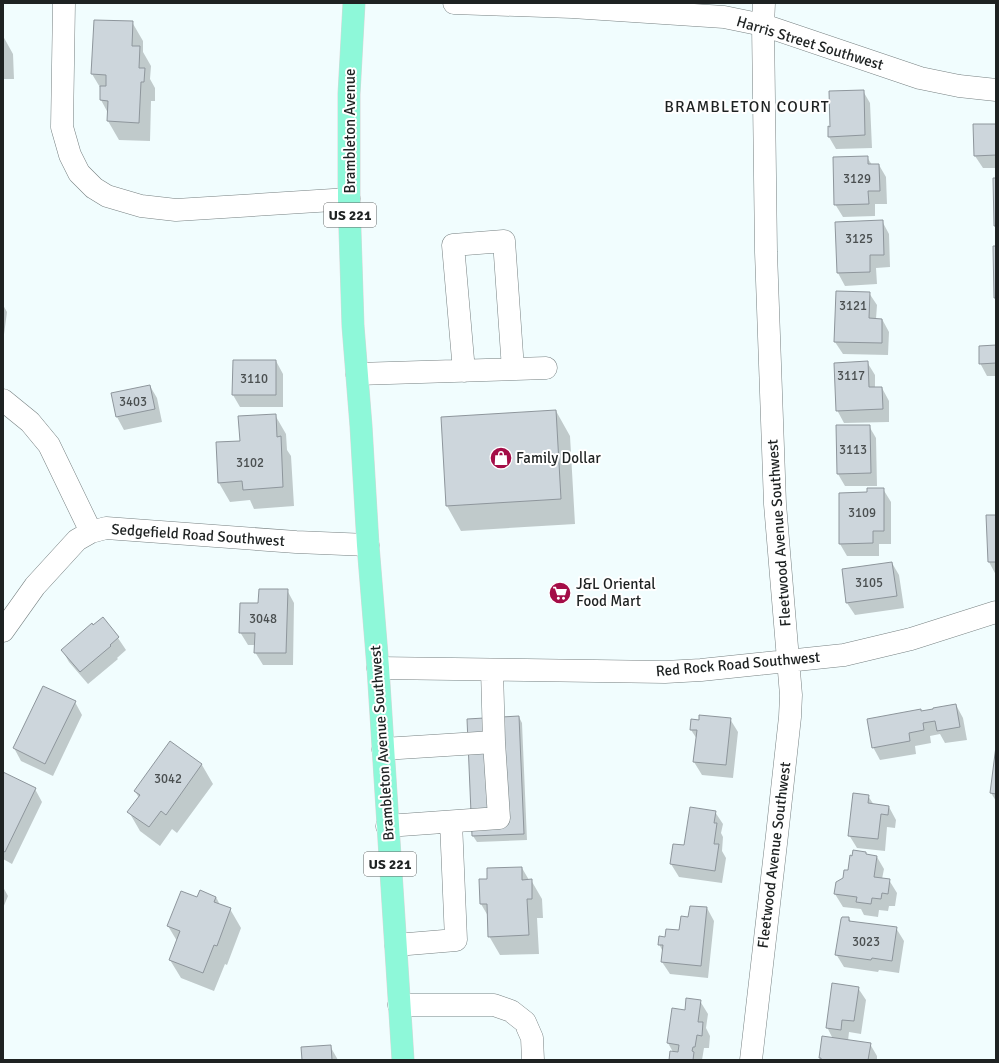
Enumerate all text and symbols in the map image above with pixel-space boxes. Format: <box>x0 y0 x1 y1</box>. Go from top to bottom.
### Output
street label: Harris Street Southwest <box>734 12 886 74</box>
street label: Brambleton Avenue <box>341 69 359 193</box>
district label: BRAMBLETON COURT <box>664 97 830 117</box>
house number: 3129 <box>843 171 871 187</box>
road number: US 221 <box>324 203 376 227</box>
house number: 3125 <box>845 231 873 247</box>
house number: 3121 <box>839 298 867 314</box>
house number: 3117 <box>837 368 865 384</box>
house number: 3110 <box>240 371 268 387</box>
house number: 3403 <box>119 394 147 410</box>
street label: Fleetwood Avenue Southwest <box>763 439 795 627</box>
house number: 3113 <box>839 442 867 458</box>
shop icon: Family Dollar <box>488 445 514 471</box>
place label: Family Dollar <box>516 449 601 467</box>
house number: 3102 <box>236 455 264 471</box>
house number: 3109 <box>848 505 876 521</box>
street label: Sedgefield Road Southwest <box>111 520 285 550</box>
place label: J&L Oriental Food Mart <box>576 575 656 610</box>
house number: 3105 <box>855 575 883 591</box>
supermarket icon: J&L Oriental Food Mart <box>547 580 573 606</box>
house number: 3048 <box>249 611 277 627</box>
street label: Brambleton Avenue Southwest <box>366 645 398 841</box>
street label: Red Rock Road Southwest <box>655 648 821 680</box>
street label: Fleetwood Avenue Southwest <box>754 761 794 949</box>
house number: 3042 <box>154 771 182 787</box>
road number: US 221 <box>364 852 416 876</box>
house number: 3023 <box>852 934 880 950</box>

